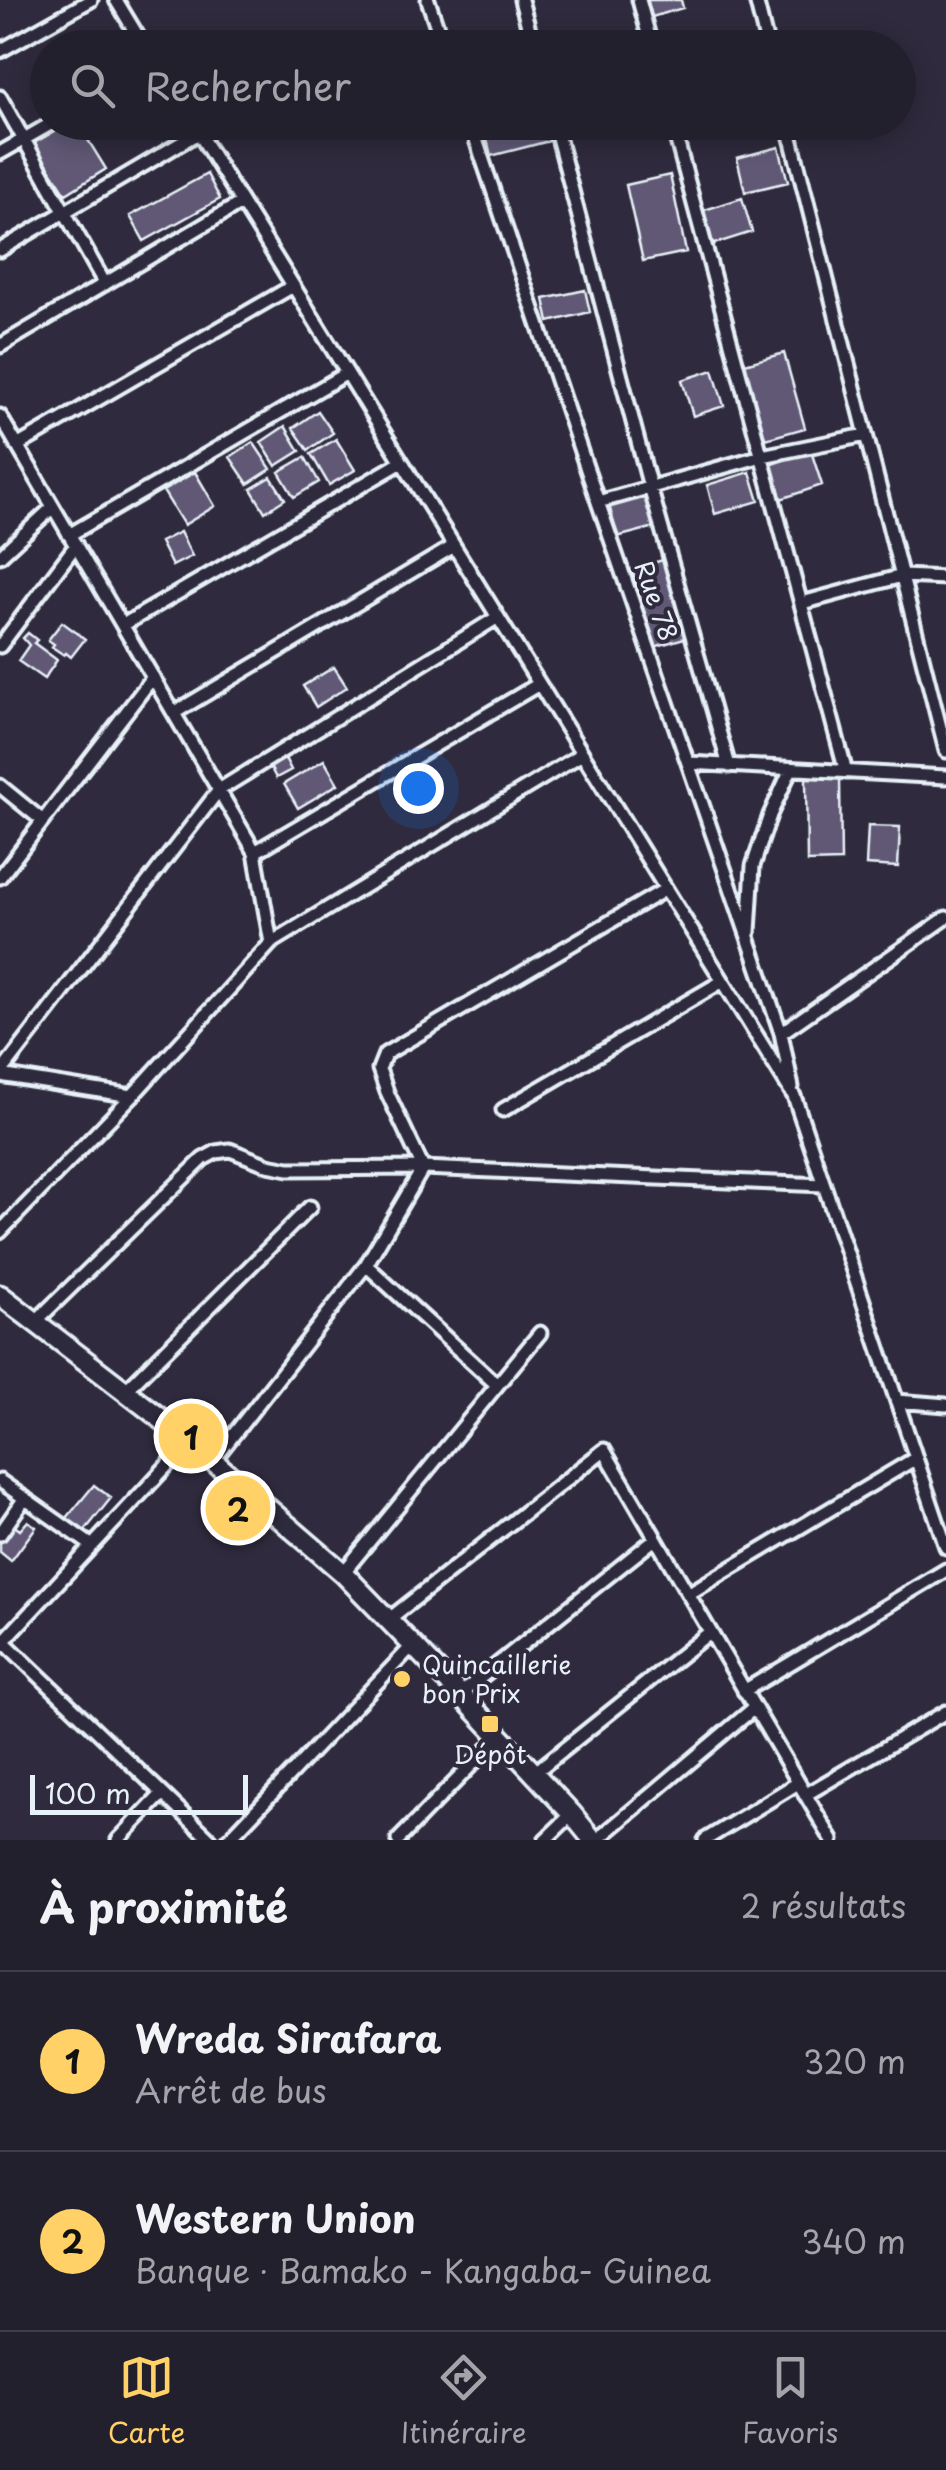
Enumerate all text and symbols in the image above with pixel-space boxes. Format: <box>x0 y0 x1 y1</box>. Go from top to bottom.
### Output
search box <box>30 30 916 140</box>
text: Rechercher <box>145 57 351 114</box>
icon: search <box>65 58 120 113</box>
street label: Rue 78 <box>626 556 688 646</box>
your location <box>393 763 444 814</box>
pin: 1 <box>158 1398 224 1474</box>
pin: 2 <box>206 1470 270 1546</box>
place label: Quincaillerie bon Prix <box>422 1645 571 1712</box>
marker: Quincaillerie bon Prix <box>391 1668 413 1690</box>
marker: Dépôt <box>479 1713 501 1735</box>
place label: Dépôt <box>454 1735 526 1773</box>
scale bar <box>30 1770 248 1814</box>
text: 100 m <box>45 1771 131 1814</box>
text: À proximité <box>40 1874 288 1937</box>
text: 2 résultats <box>741 1881 906 1929</box>
text: Wreda Sirafara <box>135 2009 441 2066</box>
text: 1 <box>65 2037 80 2085</box>
text: 320 m <box>803 2037 906 2085</box>
text: Arrêt de bus <box>135 2066 327 2114</box>
text: Western Union <box>135 2189 416 2246</box>
text: 2 <box>61 2217 84 2265</box>
text: 340 m <box>801 2217 906 2265</box>
text: Banque · Bamako - Kangaba- Guinea <box>135 2246 711 2294</box>
tab: Carte <box>108 2350 185 2453</box>
tab: Itinéraire <box>401 2350 527 2453</box>
tab: Favoris <box>742 2350 838 2453</box>

